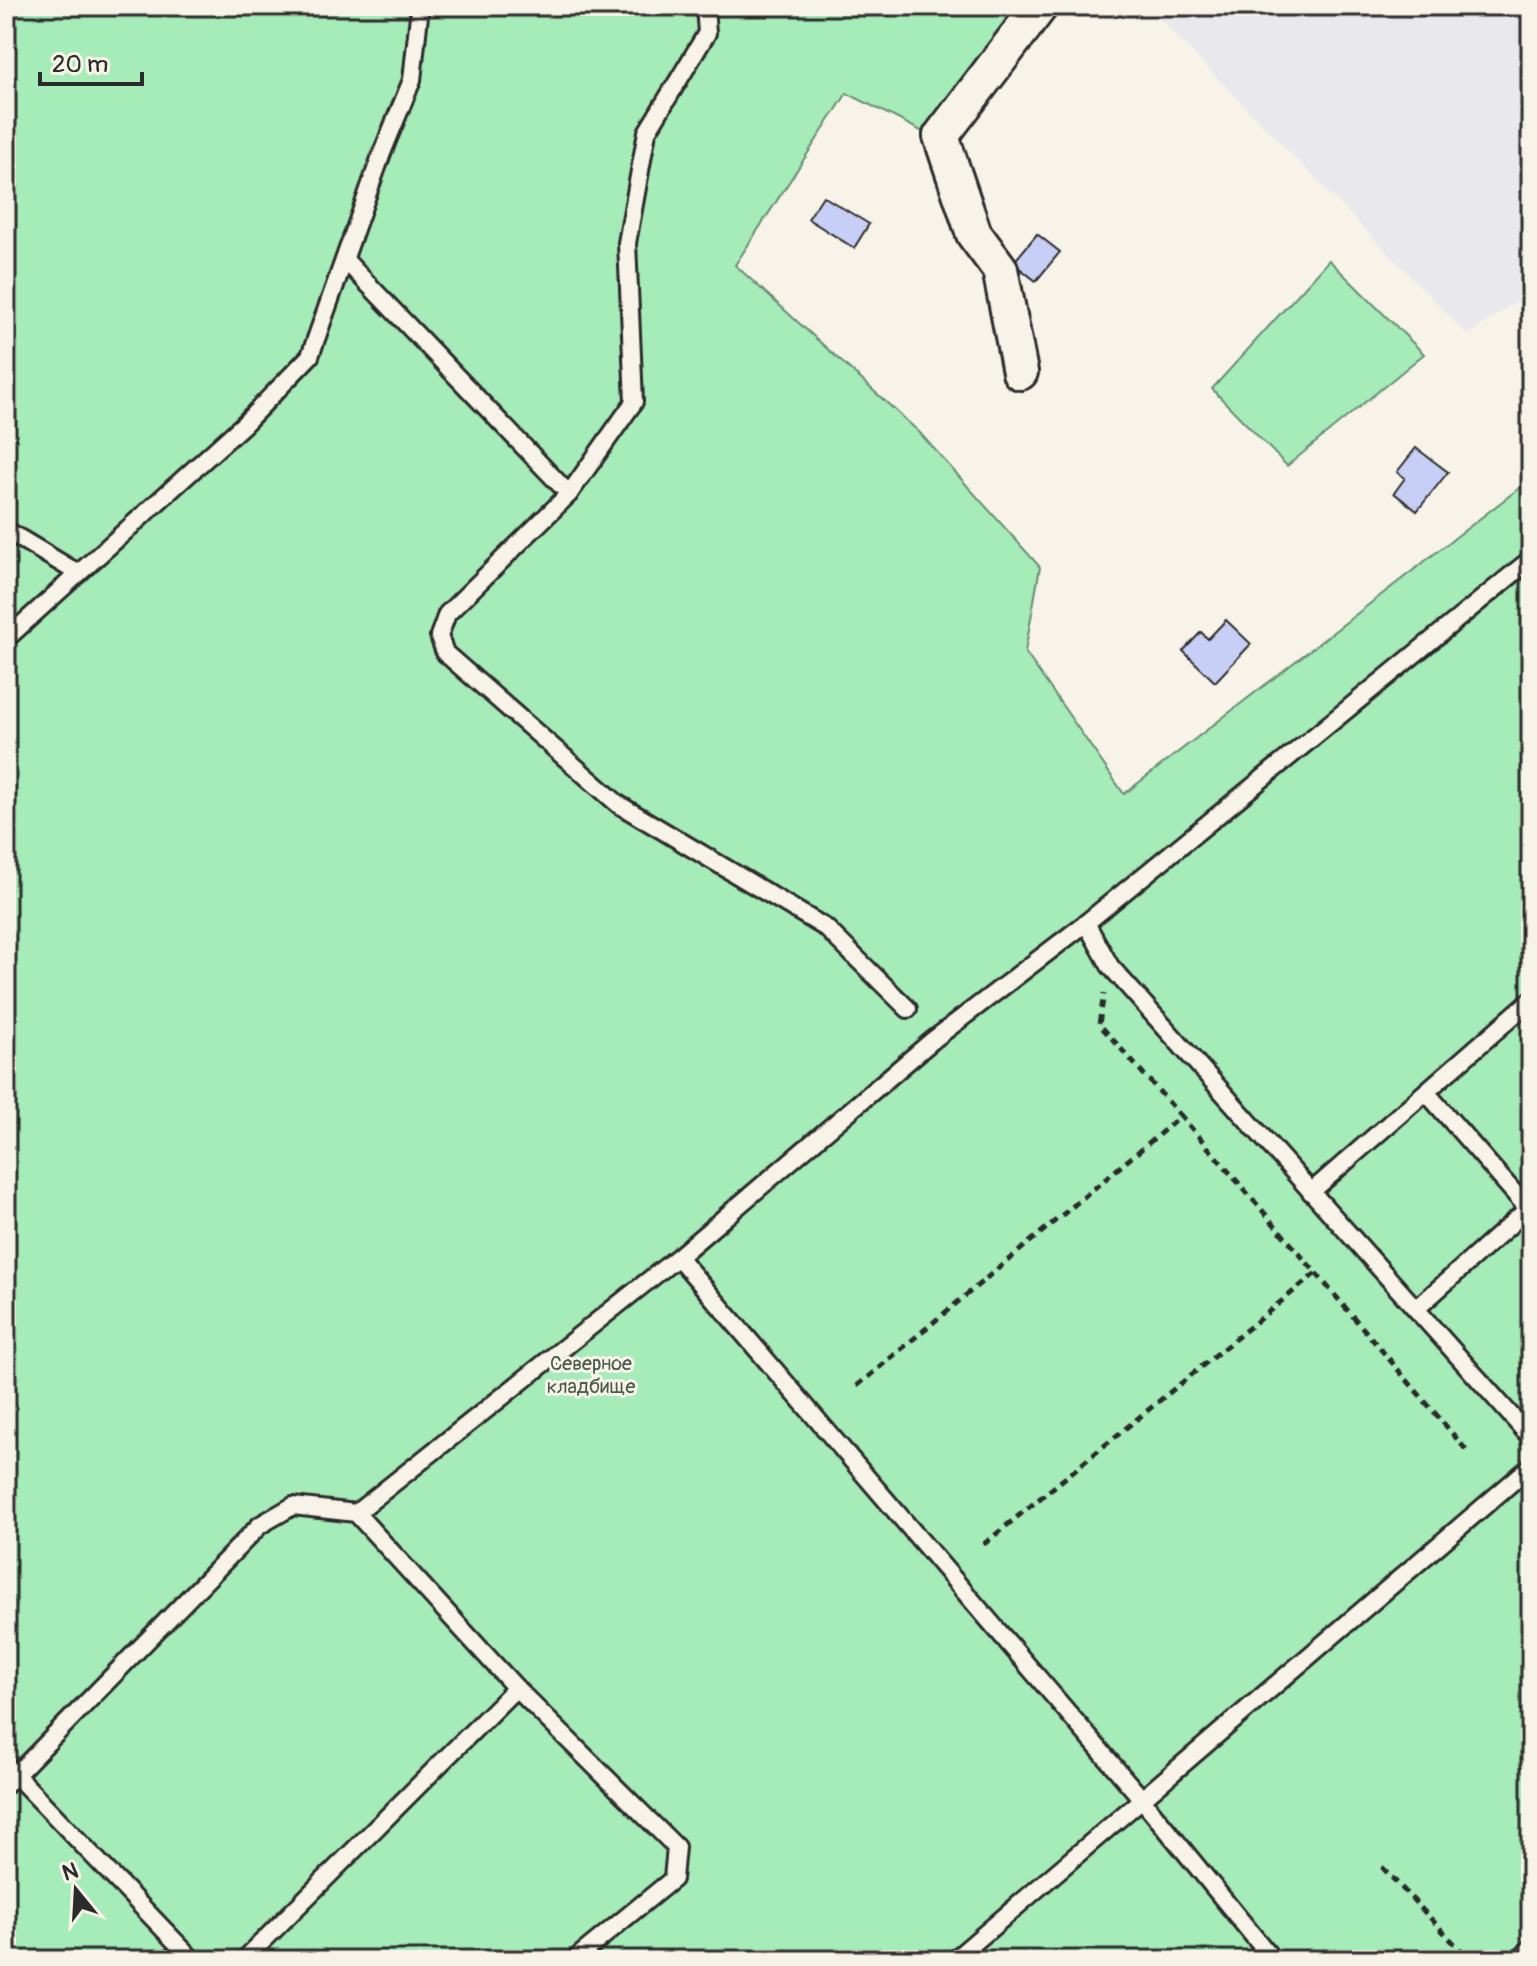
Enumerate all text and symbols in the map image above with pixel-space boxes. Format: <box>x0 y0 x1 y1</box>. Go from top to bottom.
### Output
scale bar <box>40 36 142 86</box>
text: 20 m <box>52 50 108 79</box>
park label: Северное кладбище <box>547 1351 635 1399</box>
north arrow <box>36 1850 116 1930</box>
text: N <box>59 1856 82 1888</box>

